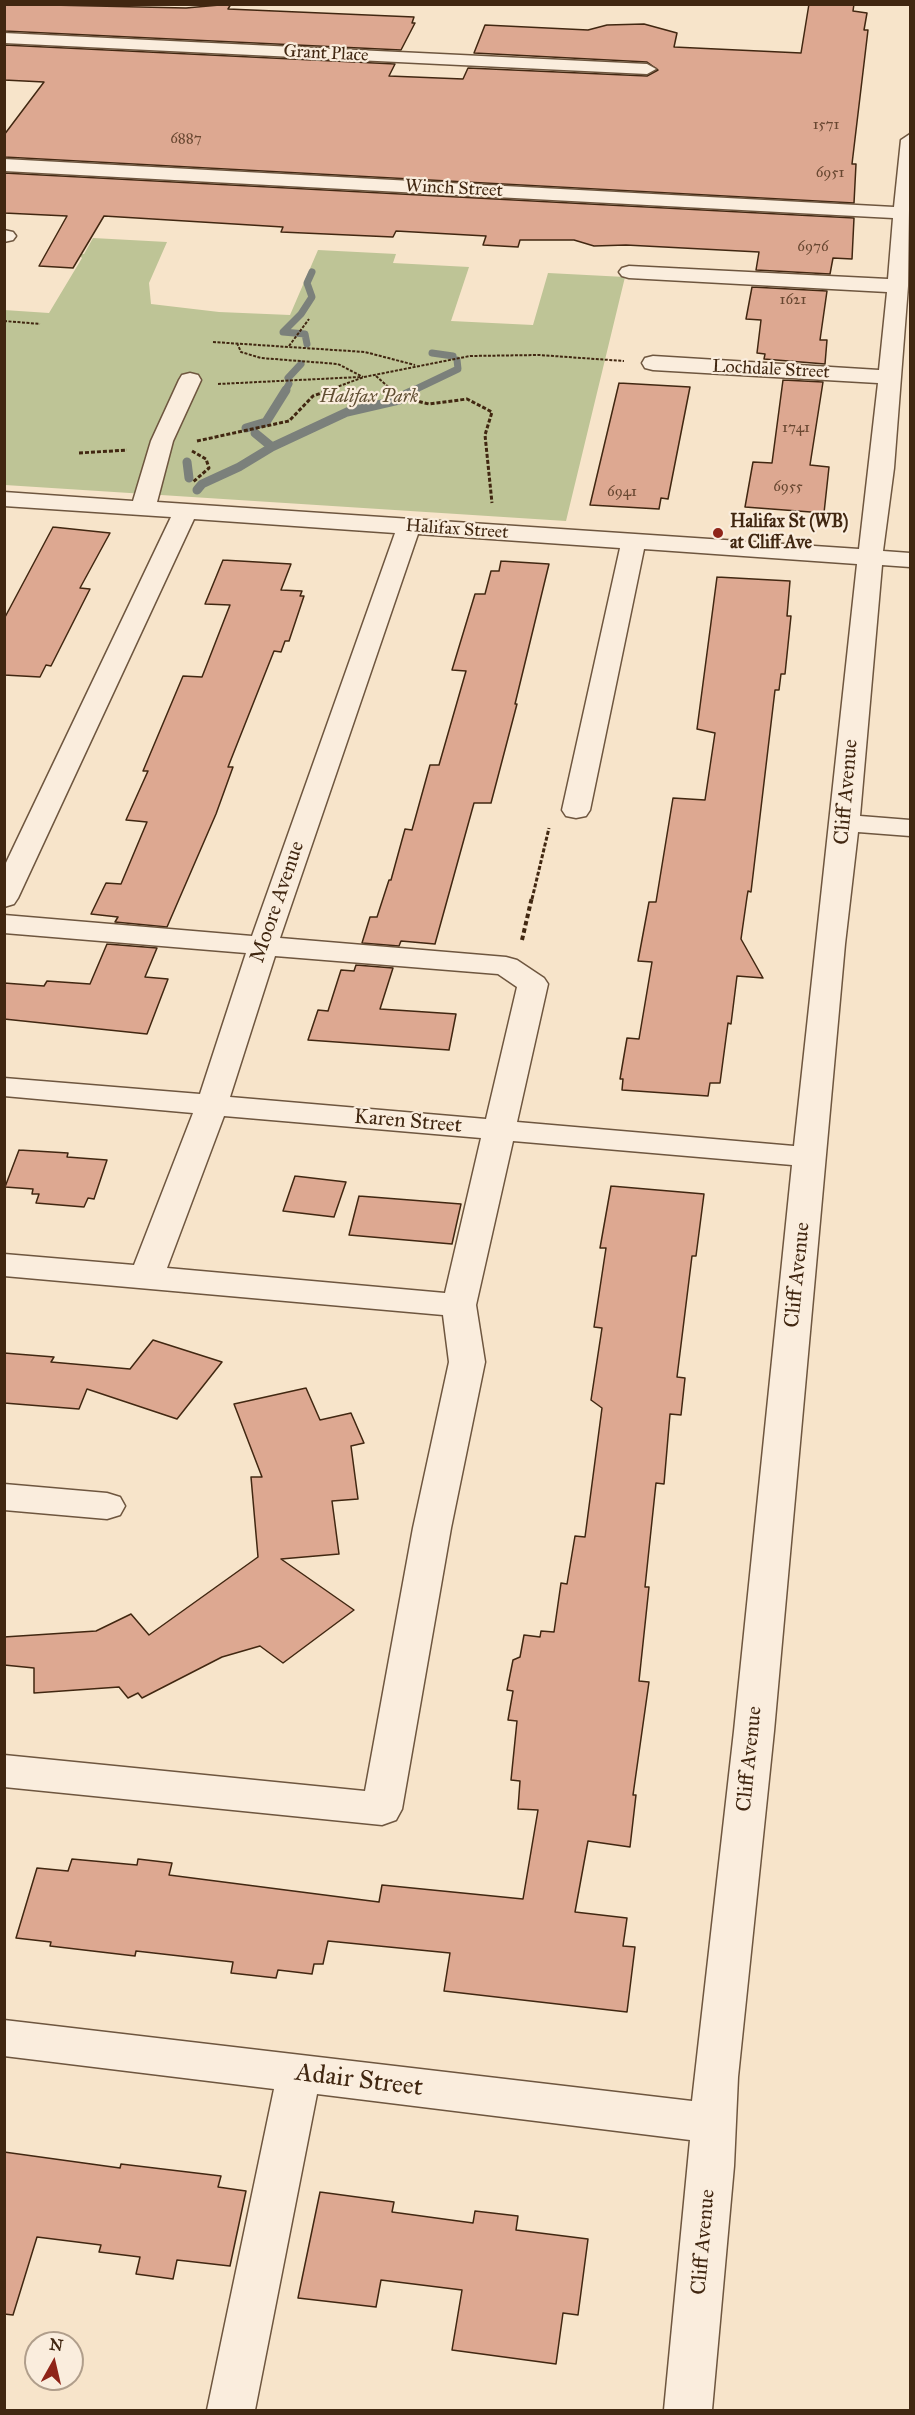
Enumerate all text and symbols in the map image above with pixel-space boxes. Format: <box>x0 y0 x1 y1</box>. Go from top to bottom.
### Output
street label: Grant Place <box>283 41 369 67</box>
house number: 1571 <box>813 116 839 134</box>
house number: 6887 <box>170 130 202 148</box>
house number: 6951 <box>816 164 844 182</box>
street label: Winch Street <box>405 176 503 202</box>
house number: 6976 <box>797 238 829 256</box>
house number: 1621 <box>780 291 806 309</box>
street label: Lochdale Street <box>712 356 830 384</box>
park label: Halifax Park <box>320 387 418 409</box>
house number: 1741 <box>782 419 810 437</box>
house number: 6955 <box>773 478 803 496</box>
house number: 6941 <box>607 483 637 501</box>
place label: Halifax St (WB) at Cliff Ave <box>730 512 848 554</box>
street label: Halifax Street <box>405 516 509 544</box>
marker: Halifax St (WB) at Cliff Ave <box>711 526 725 540</box>
street label: Cliff Avenue <box>830 738 864 846</box>
street label: Moore Avenue <box>245 838 311 966</box>
street label: Karen Street <box>353 1105 463 1139</box>
street label: Cliff Avenue <box>780 1221 816 1329</box>
street label: Cliff Avenue <box>732 1705 768 1813</box>
street label: Adair Street <box>293 2058 425 2104</box>
street label: Cliff Avenue <box>687 2188 721 2296</box>
north arrow <box>24 2331 84 2391</box>
text: N <box>48 2334 64 2355</box>

